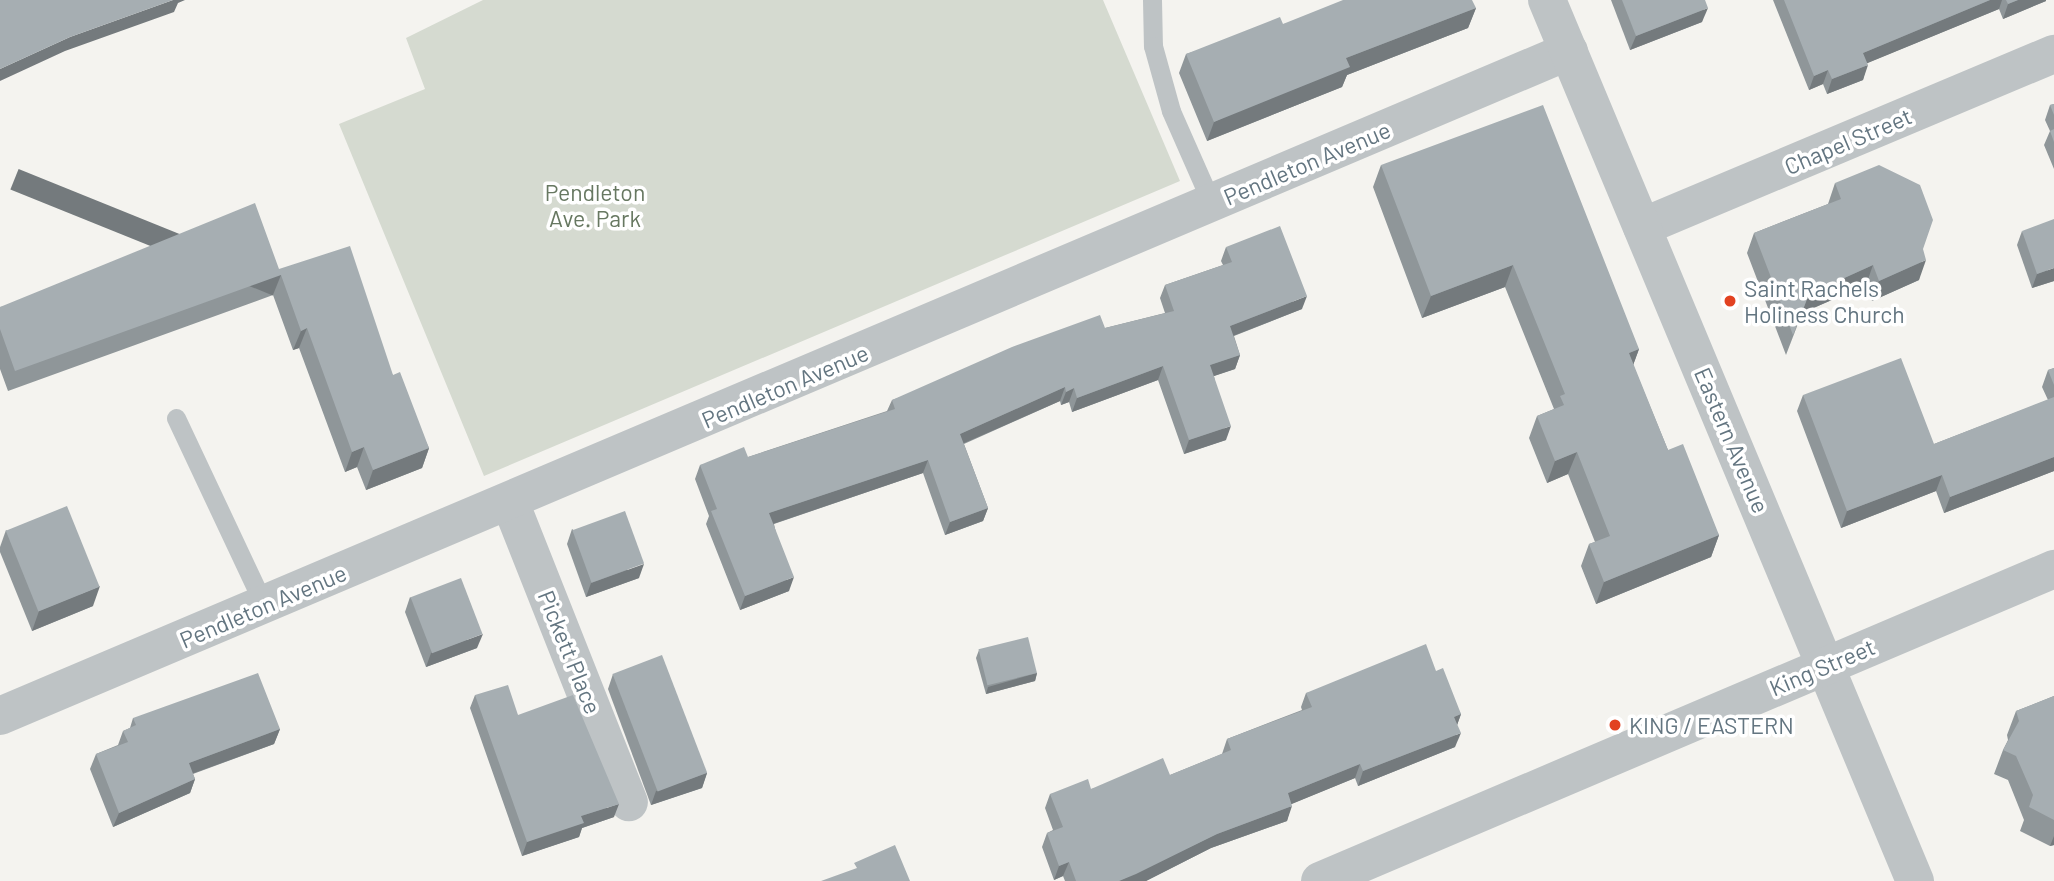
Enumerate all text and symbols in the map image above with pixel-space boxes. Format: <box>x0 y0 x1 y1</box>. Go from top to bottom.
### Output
street label: Chapel Street <box>1780 102 1916 180</box>
street label: Pendleton Avenue <box>1220 115 1394 211</box>
park label: Pendleton Ave. Park <box>545 178 645 232</box>
place label: Saint Rachels Holiness Church <box>1744 274 1905 328</box>
marker: Saint Rachels Holiness Church <box>1722 293 1738 309</box>
street label: Pendleton Avenue <box>698 338 872 434</box>
street label: Eastern Avenue <box>1689 363 1775 517</box>
street label: Pendleton Avenue <box>176 558 350 654</box>
street label: Pickett Place <box>533 586 607 718</box>
street label: King Street <box>1765 632 1879 702</box>
place label: KING / EASTERN <box>1629 711 1794 739</box>
marker: KING / EASTERN <box>1607 717 1623 733</box>

